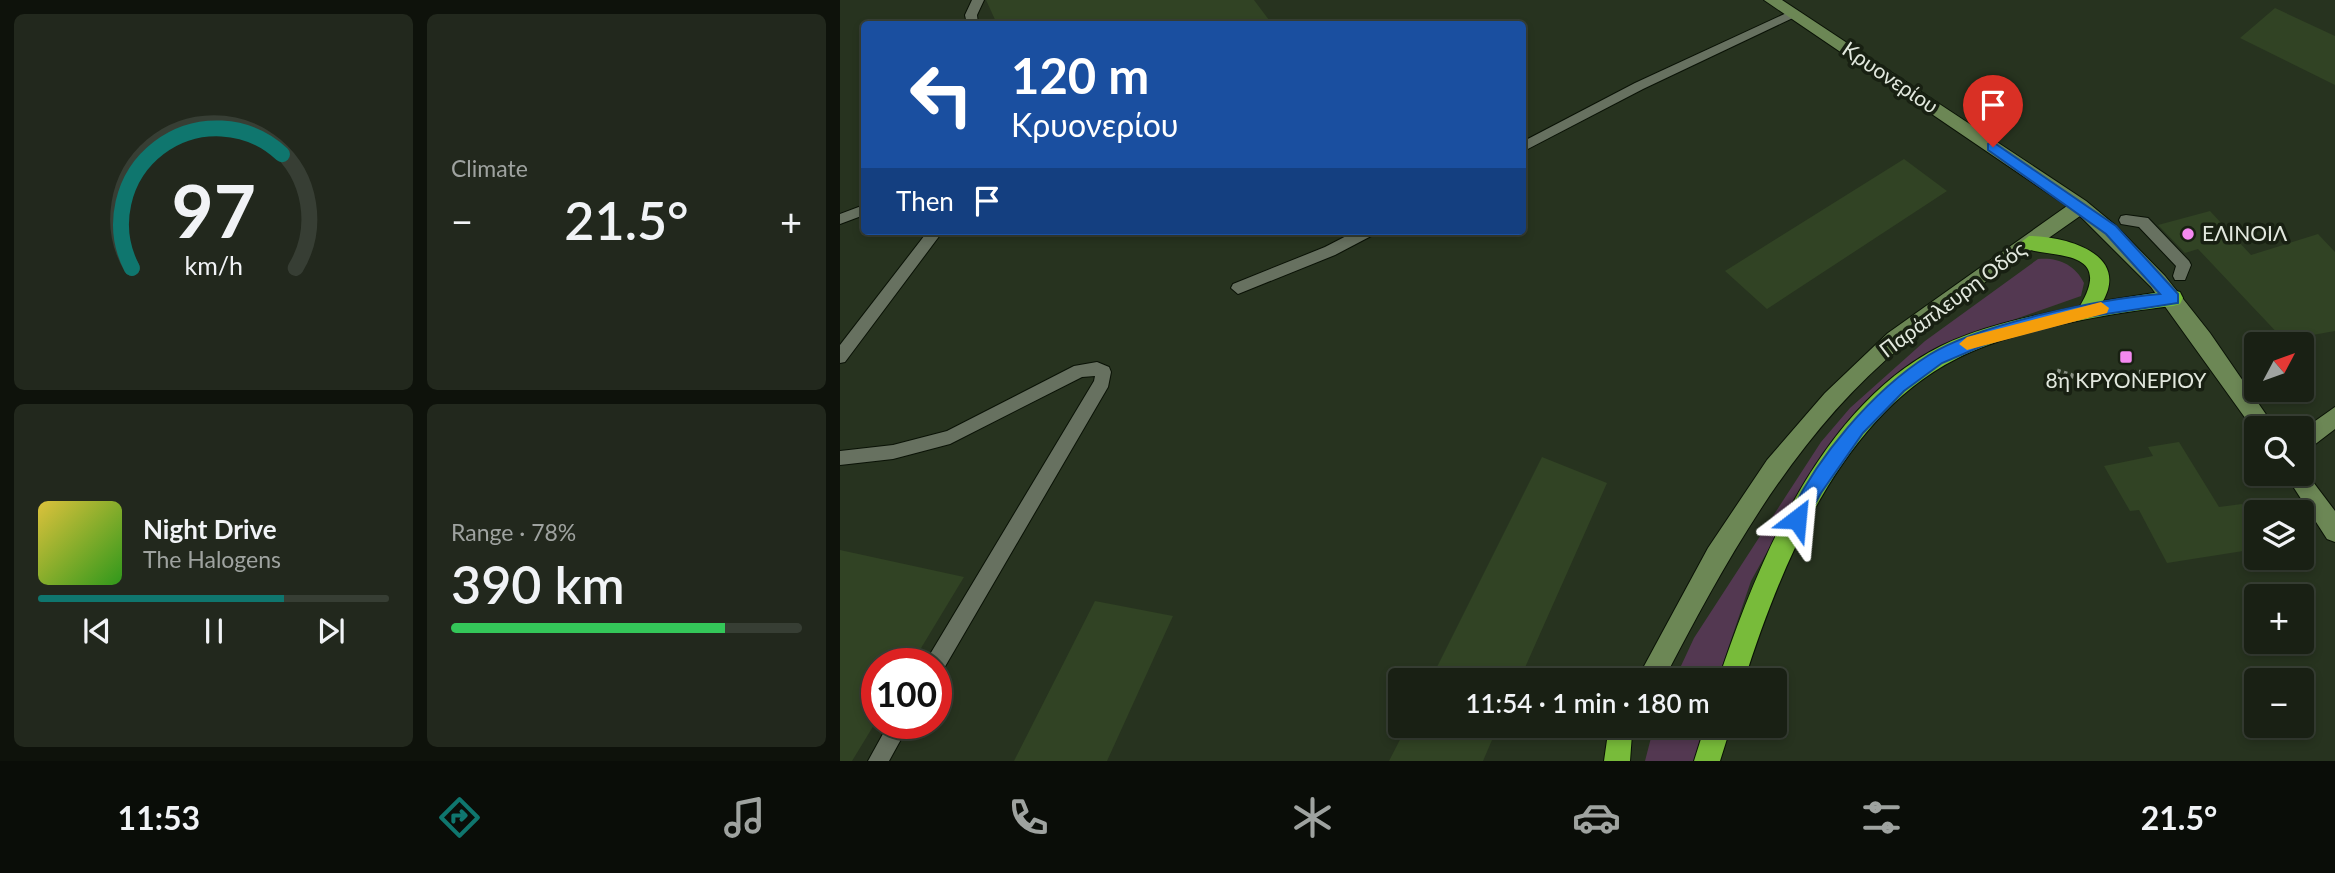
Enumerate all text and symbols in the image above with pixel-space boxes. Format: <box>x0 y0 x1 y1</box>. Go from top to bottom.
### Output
street label: Κρυονερίου <box>1838 36 1943 118</box>
text: 120 m <box>1011 46 1149 104</box>
icon: left <box>896 49 987 140</box>
pin <box>1963 75 2023 147</box>
icon: arrive <box>1974 86 2012 124</box>
text: Κρυονερίου <box>1011 105 1179 144</box>
text: Climate <box>451 154 528 182</box>
text: 97 <box>171 166 256 254</box>
icon: arrive <box>968 182 1006 220</box>
text: Then <box>896 185 954 217</box>
text: 21.5° <box>564 189 689 251</box>
text: − <box>451 198 473 244</box>
text: + <box>780 198 802 244</box>
place label: ΕΛΙΝΟΙΛ <box>2202 220 2288 245</box>
marker: ΕΛΙΝΟΙΛ <box>2180 226 2196 242</box>
street label: Παράπλευρη Οδός <box>1874 235 2030 362</box>
text: km/h <box>184 250 243 280</box>
north arrow <box>2244 332 2314 402</box>
map controls <box>2244 332 2314 738</box>
marker: 8η ΚΡΥΟΝΕΡΙΟΥ <box>2118 349 2134 365</box>
place label: 8η ΚΡΥΟΝΕΡΙΟΥ <box>2046 367 2207 392</box>
button: search <box>2244 416 2314 486</box>
position arrow <box>1760 482 1834 556</box>
button: layers <box>2244 500 2314 570</box>
text: Night Drive <box>143 513 277 545</box>
text: Range · 78% <box>451 518 576 546</box>
text: The Halogens <box>143 545 281 573</box>
text: 390 km <box>451 553 625 615</box>
button: + <box>2244 584 2314 654</box>
icon: previous <box>78 612 116 650</box>
icon: pause <box>195 612 233 650</box>
icon: next <box>312 612 350 650</box>
speed limit sign: 100 <box>861 648 952 739</box>
button: − <box>2244 668 2314 738</box>
text: 11:54 · 1 min · 180 m <box>1465 687 1710 719</box>
icon: directions <box>435 793 484 842</box>
icon: music <box>720 793 769 842</box>
icon: phone <box>1004 793 1053 842</box>
icon: climate <box>1288 793 1337 842</box>
icon: car <box>1572 793 1621 842</box>
icon: filters <box>1857 793 1906 842</box>
text: 11:53 <box>118 798 200 837</box>
text: 21.5° <box>2141 798 2217 837</box>

